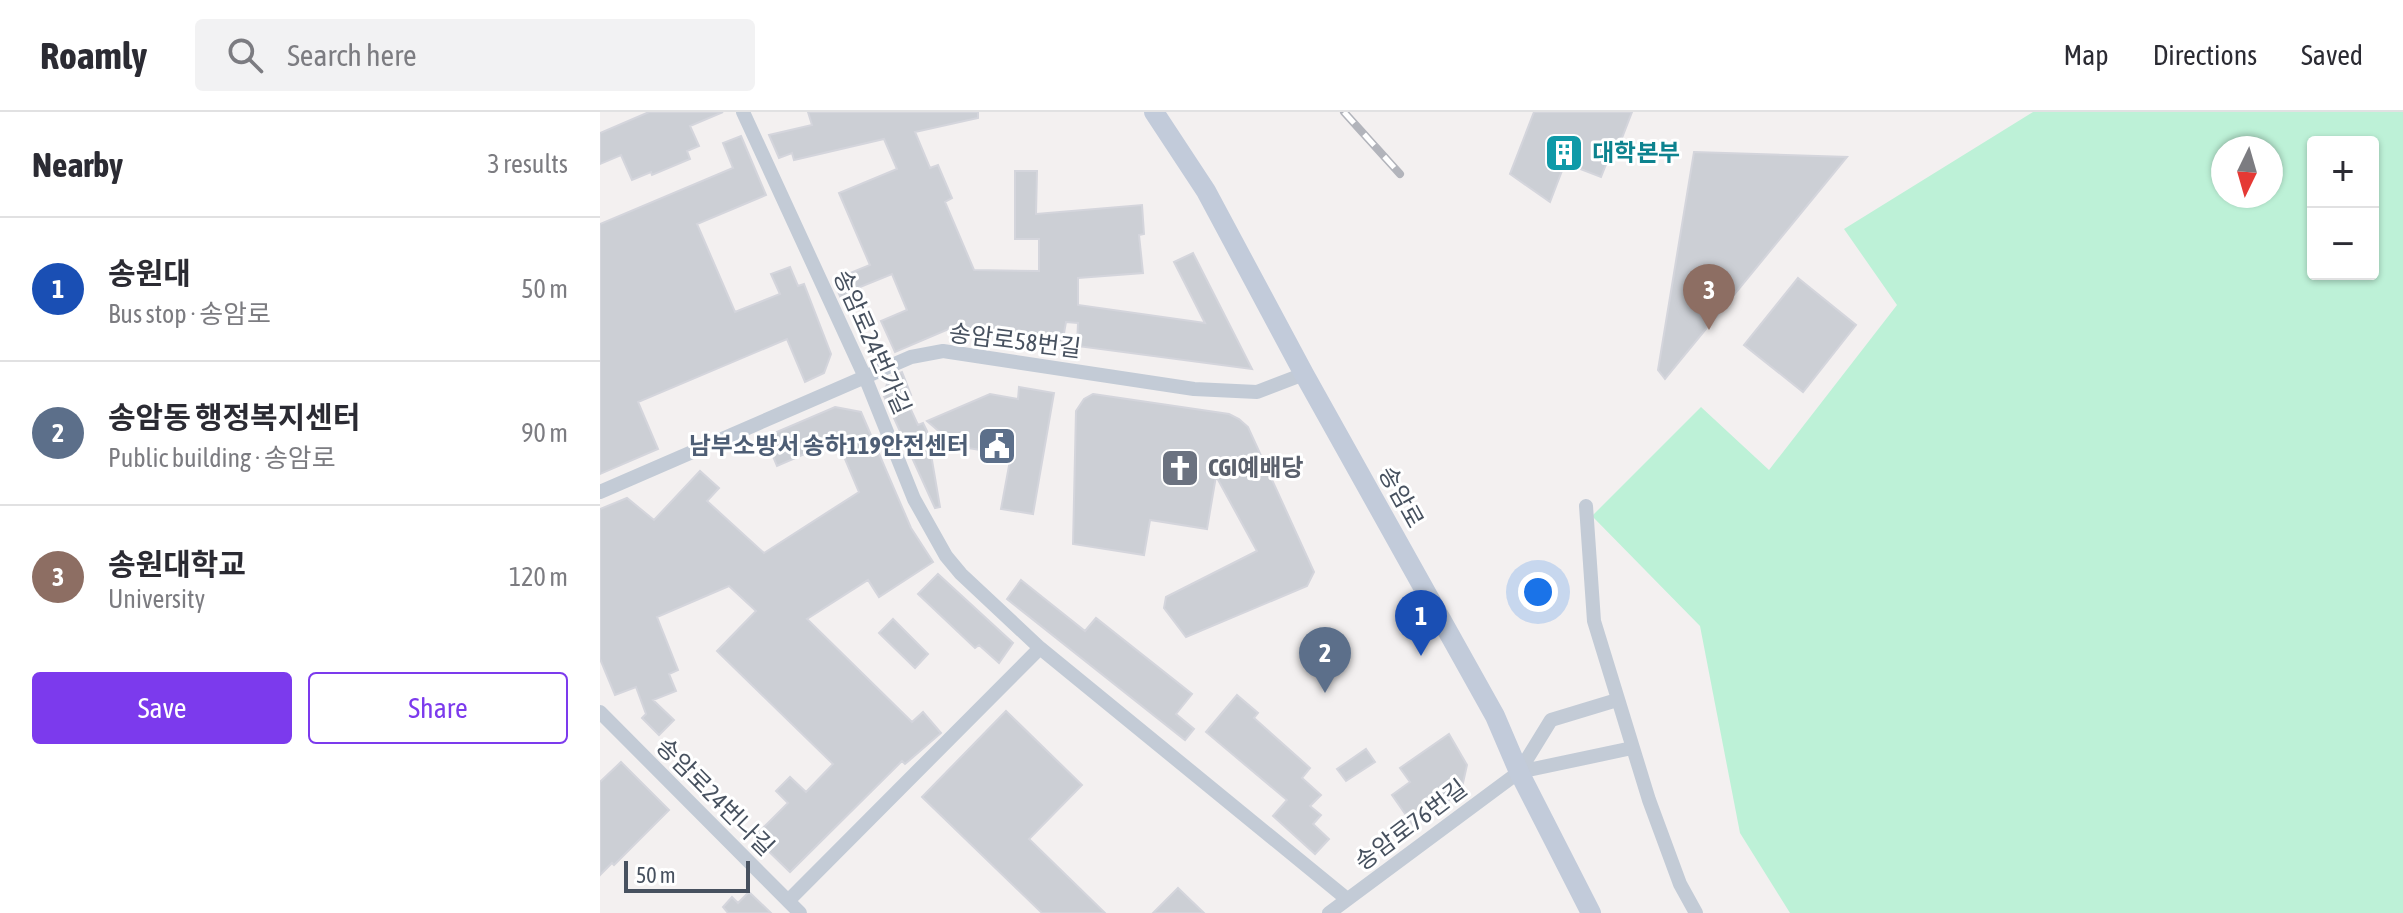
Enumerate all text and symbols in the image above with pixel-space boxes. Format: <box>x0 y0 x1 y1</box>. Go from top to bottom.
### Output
search box <box>195 19 755 91</box>
icon: search <box>223 33 267 77</box>
text: Roamly <box>40 34 147 77</box>
text: Search here <box>287 38 417 72</box>
text: Map <box>2064 39 2109 71</box>
text: Directions <box>2153 39 2257 71</box>
text: Saved <box>2301 39 2363 71</box>
building icon: 대학본부 <box>1543 132 1585 174</box>
north arrow <box>2211 136 2283 208</box>
map controls <box>2307 136 2379 280</box>
button: + <box>2307 136 2379 208</box>
place label: 대학본부 <box>1592 139 1680 166</box>
text: Nearby <box>32 145 123 184</box>
text: 3 results <box>487 149 568 179</box>
button: − <box>2307 208 2379 280</box>
text: 송원대 <box>108 256 191 290</box>
pin: 3 <box>1683 264 1735 330</box>
street label: 송암로24번가길 <box>829 265 916 418</box>
text: 1 <box>52 274 64 304</box>
text: 50 m <box>521 274 568 304</box>
text: Bus stop · 송암로 <box>108 299 271 329</box>
street label: 송암로58번길 <box>947 319 1083 362</box>
text: 송암동 행정복지센터 <box>108 400 361 434</box>
text: 2 <box>52 418 64 448</box>
text: 90 m <box>521 418 568 448</box>
public building icon: 남부소방서 송하119안전센터 <box>976 425 1018 467</box>
place label: 남부소방서 송하119안전센터 <box>689 432 969 459</box>
text: Public building · 송암로 <box>108 443 336 473</box>
church icon: CGI예배당 <box>1159 447 1201 489</box>
place label: CGI예배당 <box>1208 454 1303 481</box>
street label: 송암로 <box>1374 461 1429 532</box>
text: 송원대학교 <box>108 547 246 581</box>
text: 3 <box>52 562 64 592</box>
text: 120 m <box>509 562 568 592</box>
your location <box>1518 572 1558 612</box>
text: University <box>108 584 205 614</box>
pin: 1 <box>1395 590 1447 656</box>
pin: 2 <box>1299 627 1351 693</box>
button: Save <box>32 672 292 744</box>
button: Share <box>308 672 568 744</box>
street label: 송암로24번나길 <box>651 732 780 861</box>
street label: 송암로76번길 <box>1349 774 1472 875</box>
scale bar <box>624 857 750 893</box>
text: 50 m <box>636 862 676 888</box>

